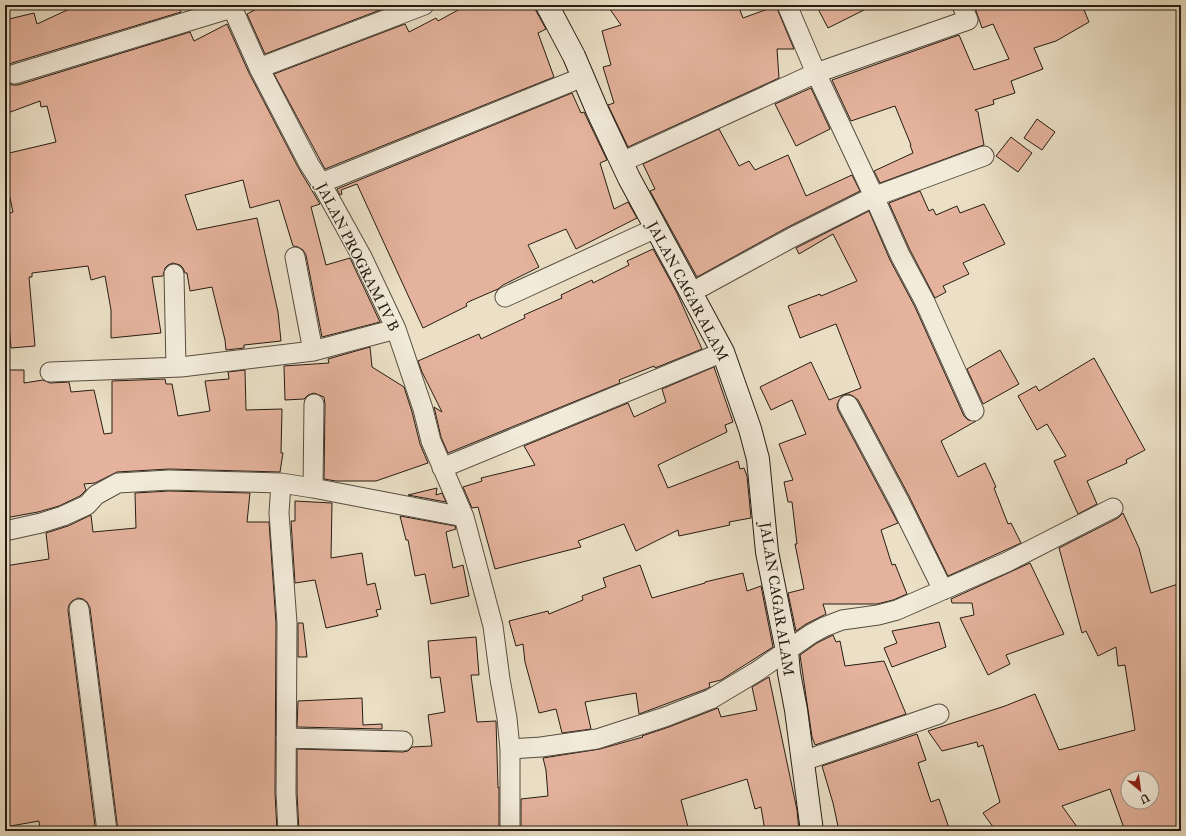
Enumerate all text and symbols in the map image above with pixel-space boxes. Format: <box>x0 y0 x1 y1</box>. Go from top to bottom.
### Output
street label: JALAN PROGRAM IV B <box>311 178 403 335</box>
street label: JALAN CAGAR ALAM <box>642 216 732 364</box>
street label: JALAN CAGAR ALAM <box>755 519 798 677</box>
north arrow <box>1120 770 1160 810</box>
text: U <box>1137 791 1152 806</box>

